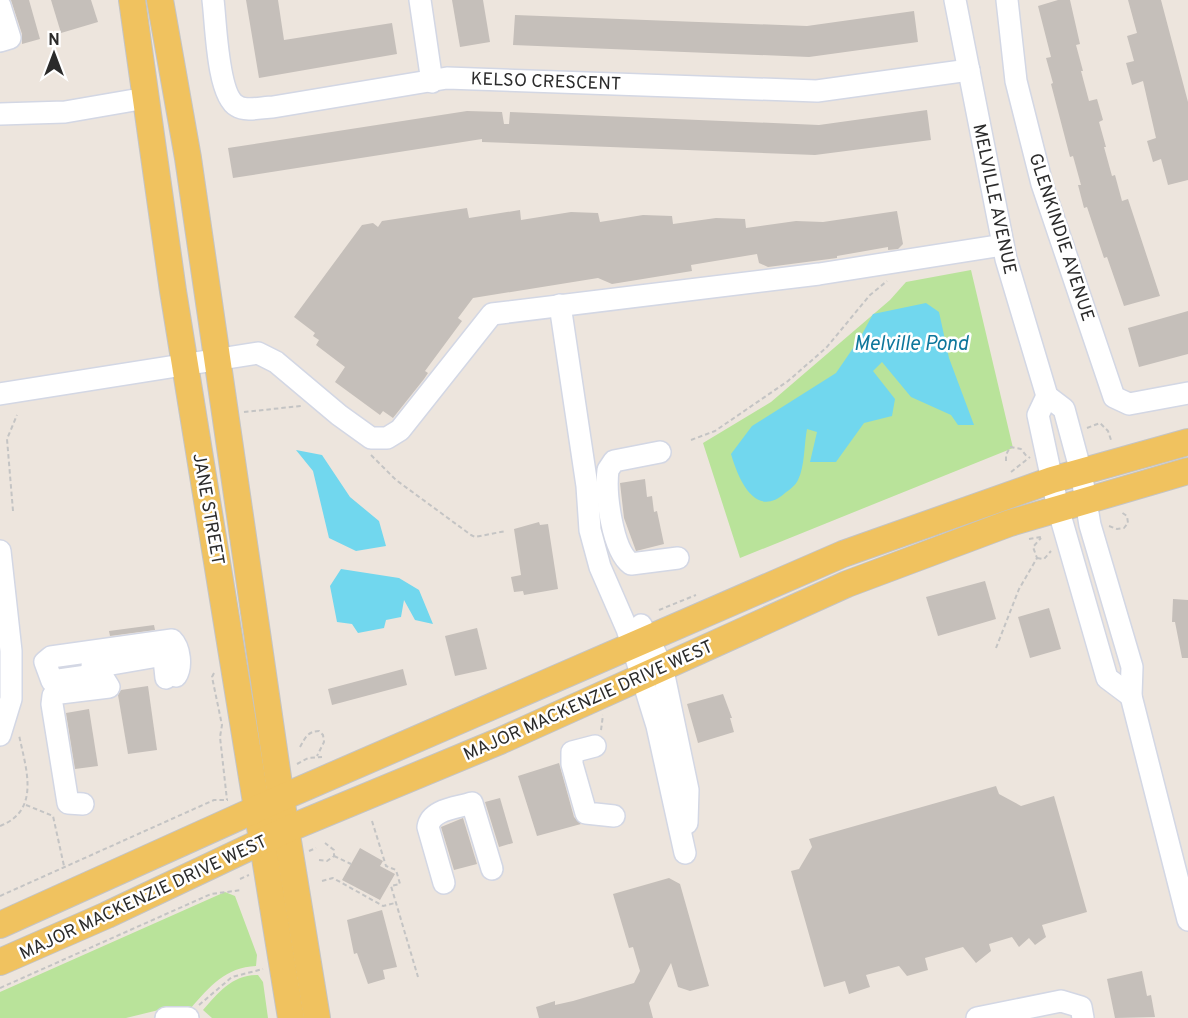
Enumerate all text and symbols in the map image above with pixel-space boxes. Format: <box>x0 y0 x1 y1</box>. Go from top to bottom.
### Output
north arrow <box>24 24 84 84</box>
text: N <box>48 31 60 51</box>
street label: KELSO CRESCENT <box>470 68 622 97</box>
street label: MELVILLE AVENUE <box>966 122 1021 277</box>
street label: GLENKINDIE AVENUE <box>1023 150 1099 324</box>
water label: Melville Pond <box>854 332 969 358</box>
street label: JANE STREET <box>186 451 229 567</box>
street label: MAJOR MACKENZIE DRIVE WEST <box>460 636 717 767</box>
street label: MAJOR MACKENZIE DRIVE WEST <box>16 831 271 966</box>

